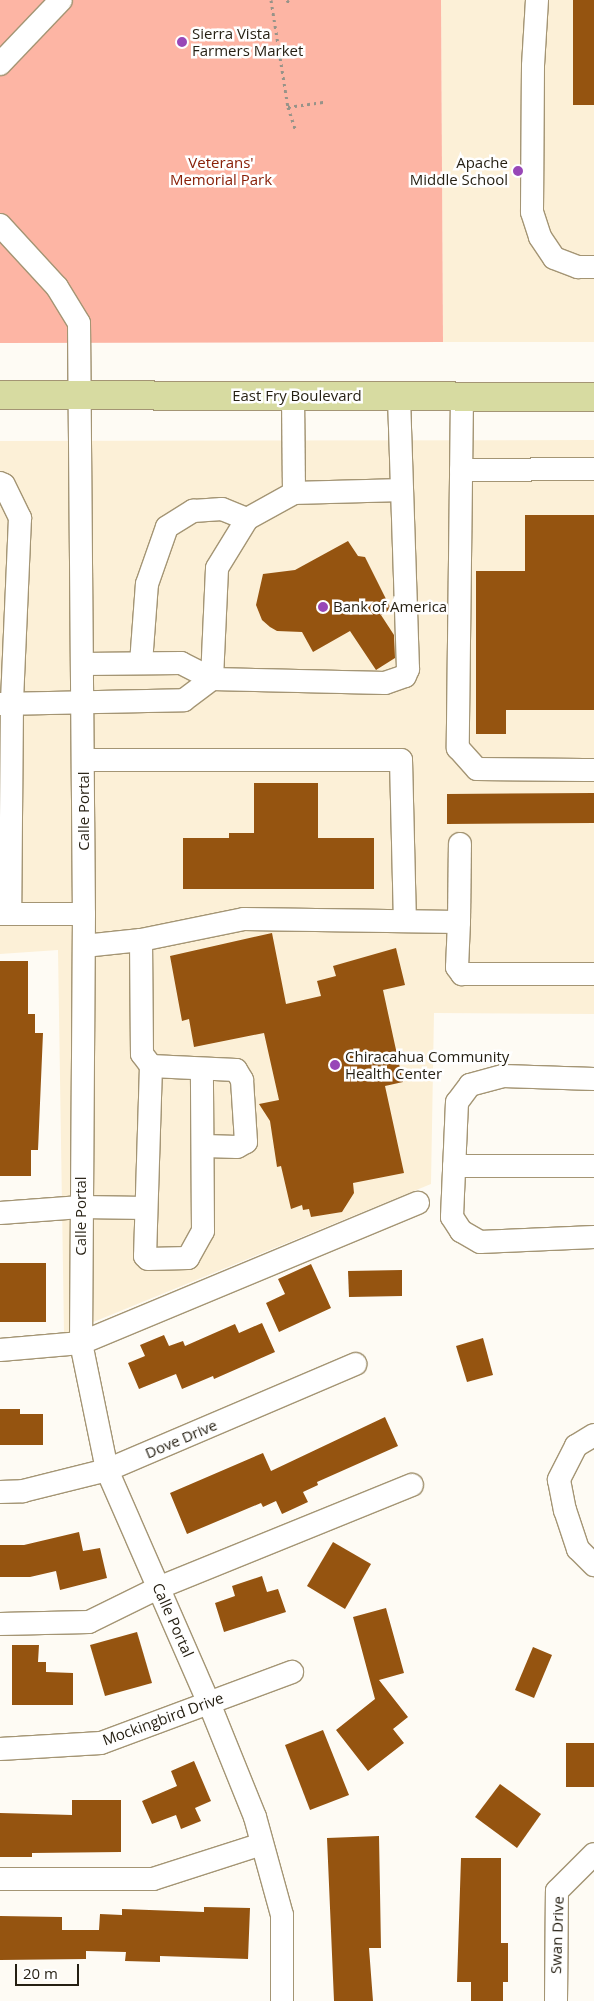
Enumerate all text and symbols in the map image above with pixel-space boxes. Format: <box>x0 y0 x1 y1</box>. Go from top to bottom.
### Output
place label: Sierra Vista Farmers Market <box>192 24 303 59</box>
marker: Sierra Vista Farmers Market <box>176 36 188 48</box>
park label: Veterans' Memorial Park <box>170 153 272 188</box>
place label: Apache Middle School <box>410 153 508 188</box>
marker: Apache Middle School <box>512 165 524 177</box>
street label: East Fry Boulevard <box>232 387 362 405</box>
place label: Bank of America <box>333 598 447 616</box>
marker: Bank of America <box>317 601 329 613</box>
street label: Calle Portal <box>75 771 93 851</box>
place label: Chiracahua Community Health Center <box>345 1047 509 1082</box>
marker: Chiracahua Community Health Center <box>329 1059 341 1071</box>
street label: Calle Portal <box>72 1176 90 1256</box>
street label: Dove Drive <box>142 1416 220 1462</box>
street label: Calle Portal <box>149 1580 197 1660</box>
street label: Mockingbird Drive <box>100 1689 226 1749</box>
street label: Swan Drive <box>547 1896 567 1974</box>
scale bar <box>18 1954 81 1986</box>
text: 20 m <box>23 1963 58 1983</box>

